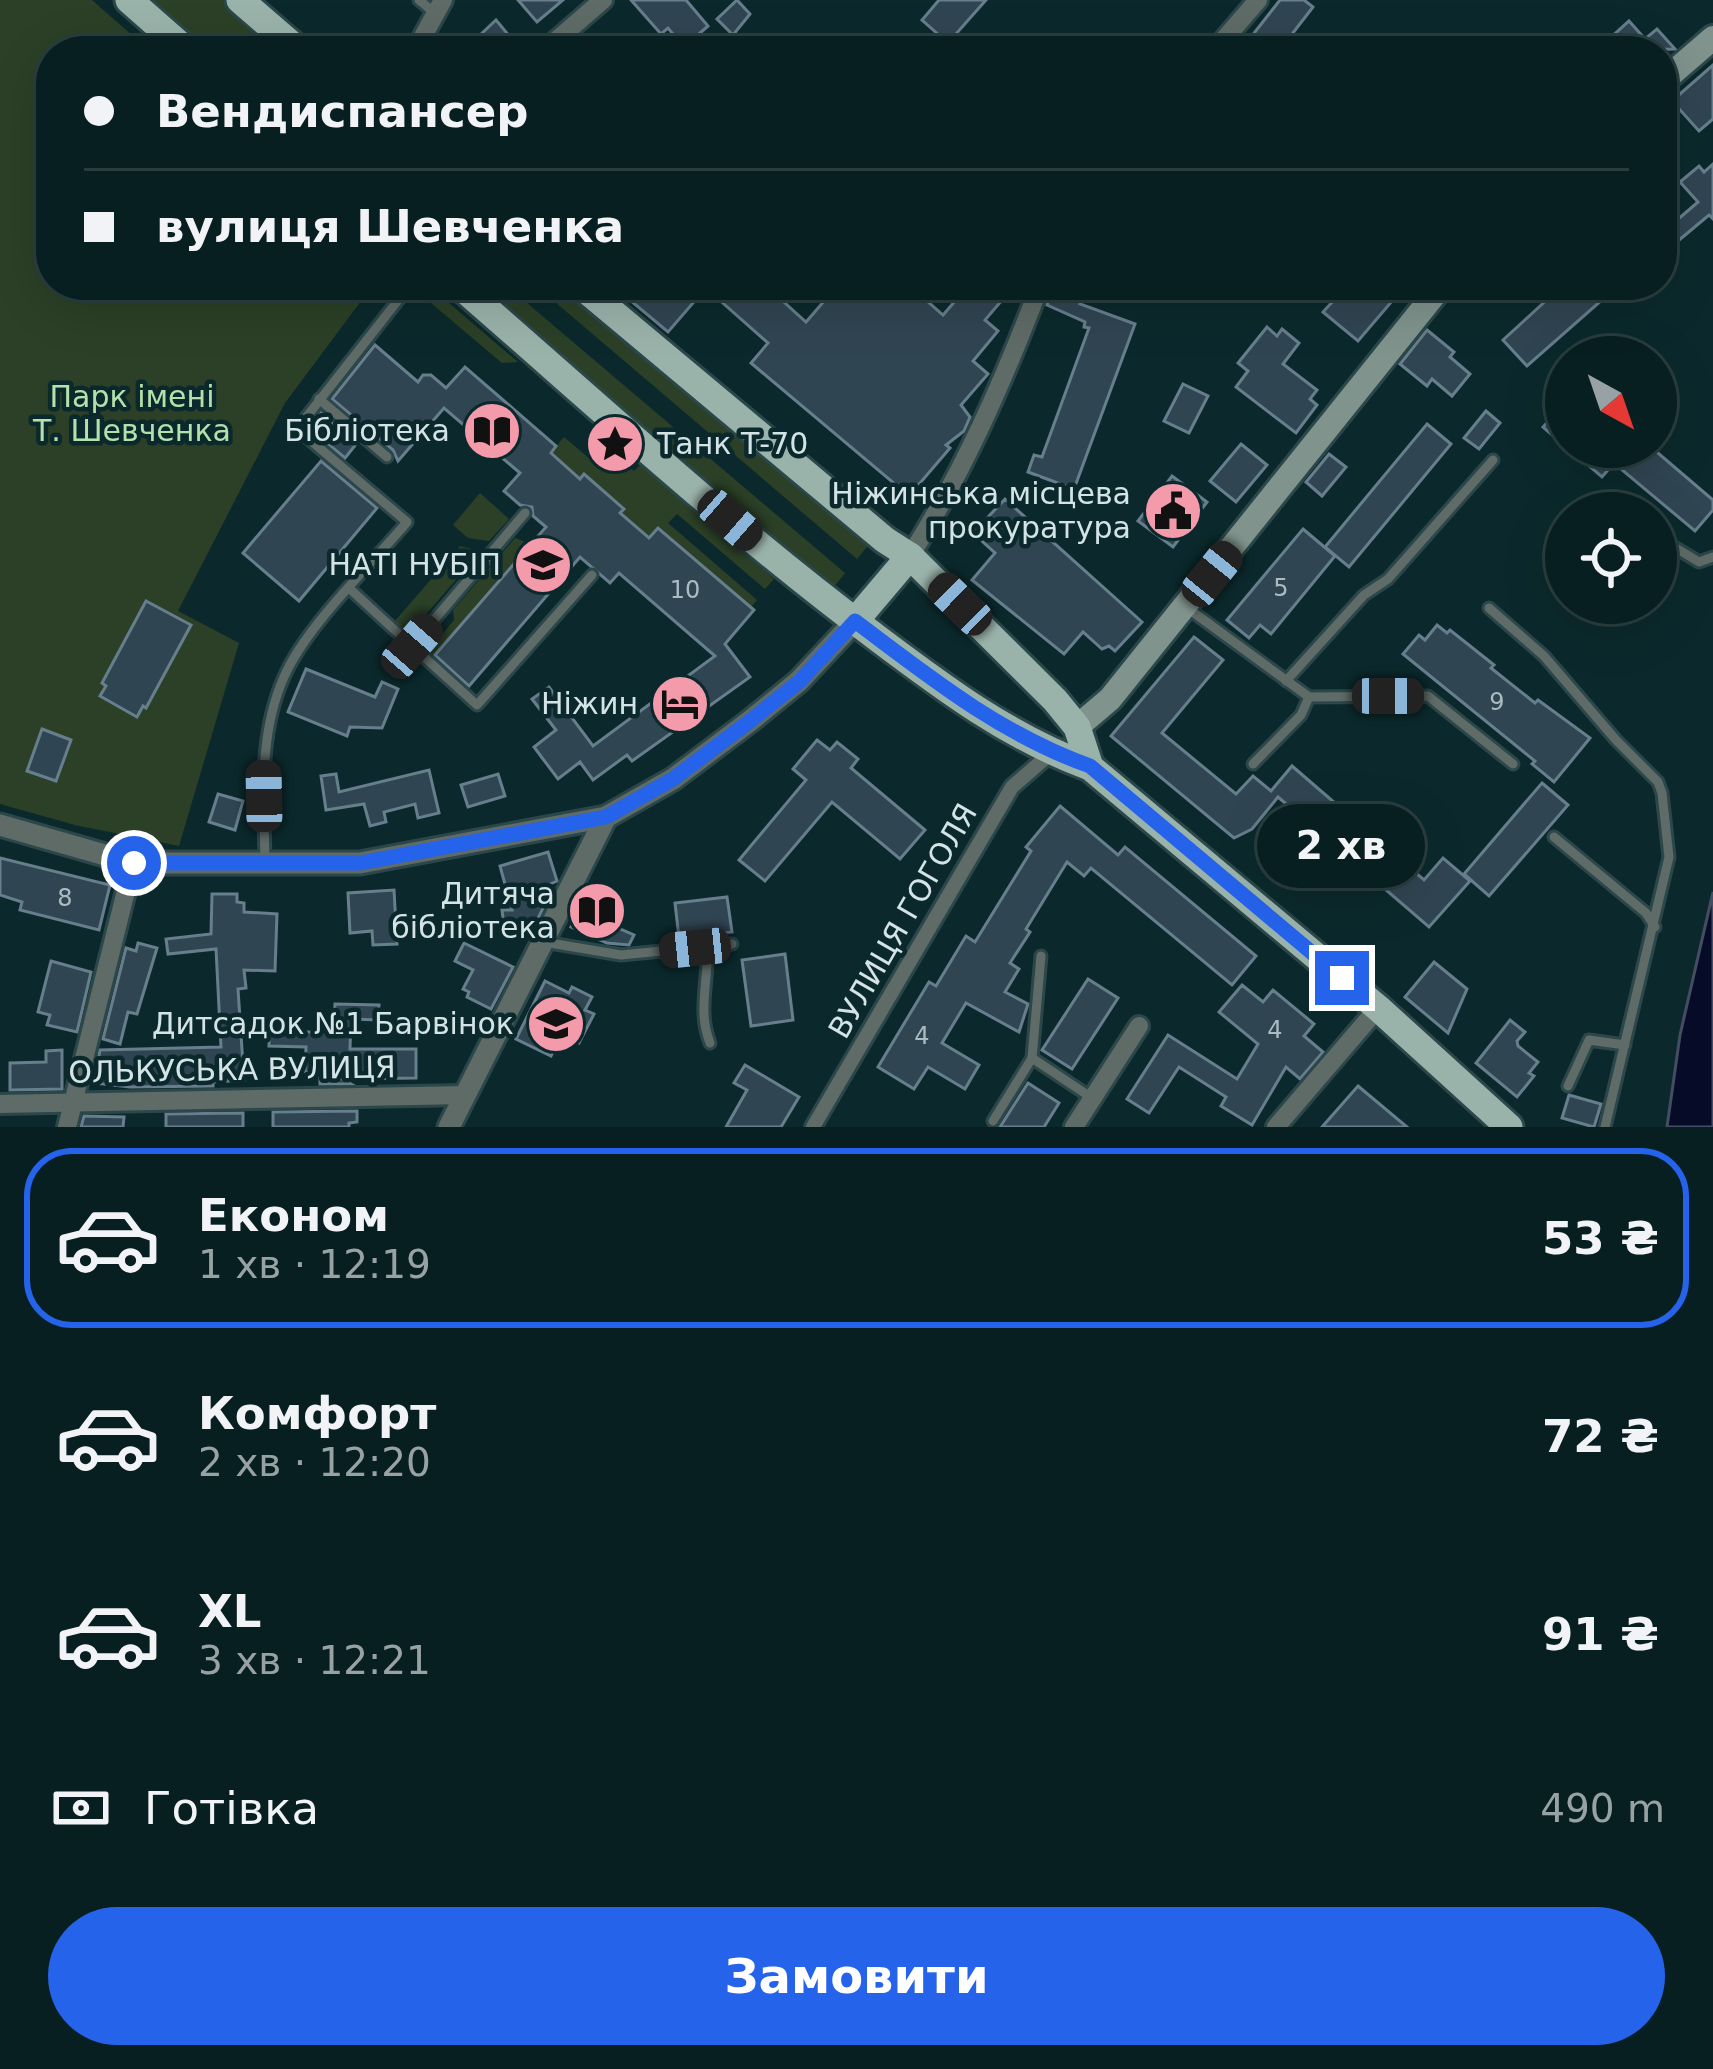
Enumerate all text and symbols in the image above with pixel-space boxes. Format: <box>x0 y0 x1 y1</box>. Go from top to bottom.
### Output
text: Вендиспансер <box>156 85 528 138</box>
text: вулиця Шевченка <box>156 200 624 253</box>
north arrow <box>1545 336 1677 468</box>
map controls <box>1545 336 1677 624</box>
park label: Парк імені Т. Шевченка <box>32 379 231 448</box>
library icon: Бібліотека <box>461 400 523 462</box>
place label: Бібліотека <box>284 413 450 448</box>
place icon: Танк Т-70 <box>584 413 646 475</box>
place label: Танк Т-70 <box>656 426 808 461</box>
place label: Ніжинська місцева прокуратура <box>831 476 1131 545</box>
public building icon: Ніжинська місцева прокуратура <box>1142 480 1204 542</box>
car <box>691 483 769 557</box>
button: locate <box>1545 492 1677 624</box>
school or university icon: НАТІ НУБІП <box>512 534 574 596</box>
car <box>1175 535 1249 613</box>
place label: НАТІ НУБІП <box>328 547 501 582</box>
car <box>922 566 998 642</box>
house number: 5 <box>1273 574 1289 602</box>
house number: 10 <box>670 576 700 604</box>
car <box>375 607 449 685</box>
hotel icon: Ніжин <box>649 673 711 735</box>
car <box>1352 678 1424 714</box>
place label: Ніжин <box>541 686 638 721</box>
house number: 9 <box>1489 688 1505 716</box>
car <box>245 760 283 832</box>
street label: ВУЛИЦЯ ГОГОЛЯ <box>821 797 984 1044</box>
callout: 2 хв <box>1258 804 1426 888</box>
text: 2 хв <box>1296 823 1386 868</box>
route start <box>107 836 161 890</box>
place label: Дитяча бібліотека <box>391 876 555 945</box>
library icon: Дитяча бібліотека <box>566 880 628 942</box>
house number: 8 <box>57 884 73 912</box>
car <box>657 926 733 970</box>
route end <box>1315 951 1369 1005</box>
school or university icon: Дитсадок №1 Барвінок <box>525 993 587 1055</box>
place label: Дитсадок №1 Барвінок <box>152 1006 514 1041</box>
house number: 4 <box>1267 1016 1283 1044</box>
house number: 4 <box>914 1022 930 1050</box>
street label: ОЛЬКУСЬКА ВУЛИЦЯ <box>68 1049 396 1090</box>
icon: car <box>54 1184 162 1292</box>
text: Економ <box>198 1189 389 1242</box>
text: 53 ₴ <box>1542 1212 1659 1265</box>
text: 1 хв · 12:19 <box>198 1242 431 1287</box>
icon: car <box>54 1382 162 1490</box>
text: Комфорт <box>198 1387 436 1440</box>
text: 72 ₴ <box>1542 1410 1659 1463</box>
text: 2 хв · 12:20 <box>198 1440 431 1485</box>
icon: car <box>54 1580 162 1688</box>
text: XL <box>198 1585 261 1638</box>
text: 91 ₴ <box>1542 1608 1659 1661</box>
text: 3 хв · 12:21 <box>198 1638 431 1683</box>
icon: cash <box>48 1775 114 1841</box>
text: Готівка <box>144 1782 319 1835</box>
text: 490 m <box>1540 1786 1665 1831</box>
button: Замовити <box>48 1907 1665 2045</box>

